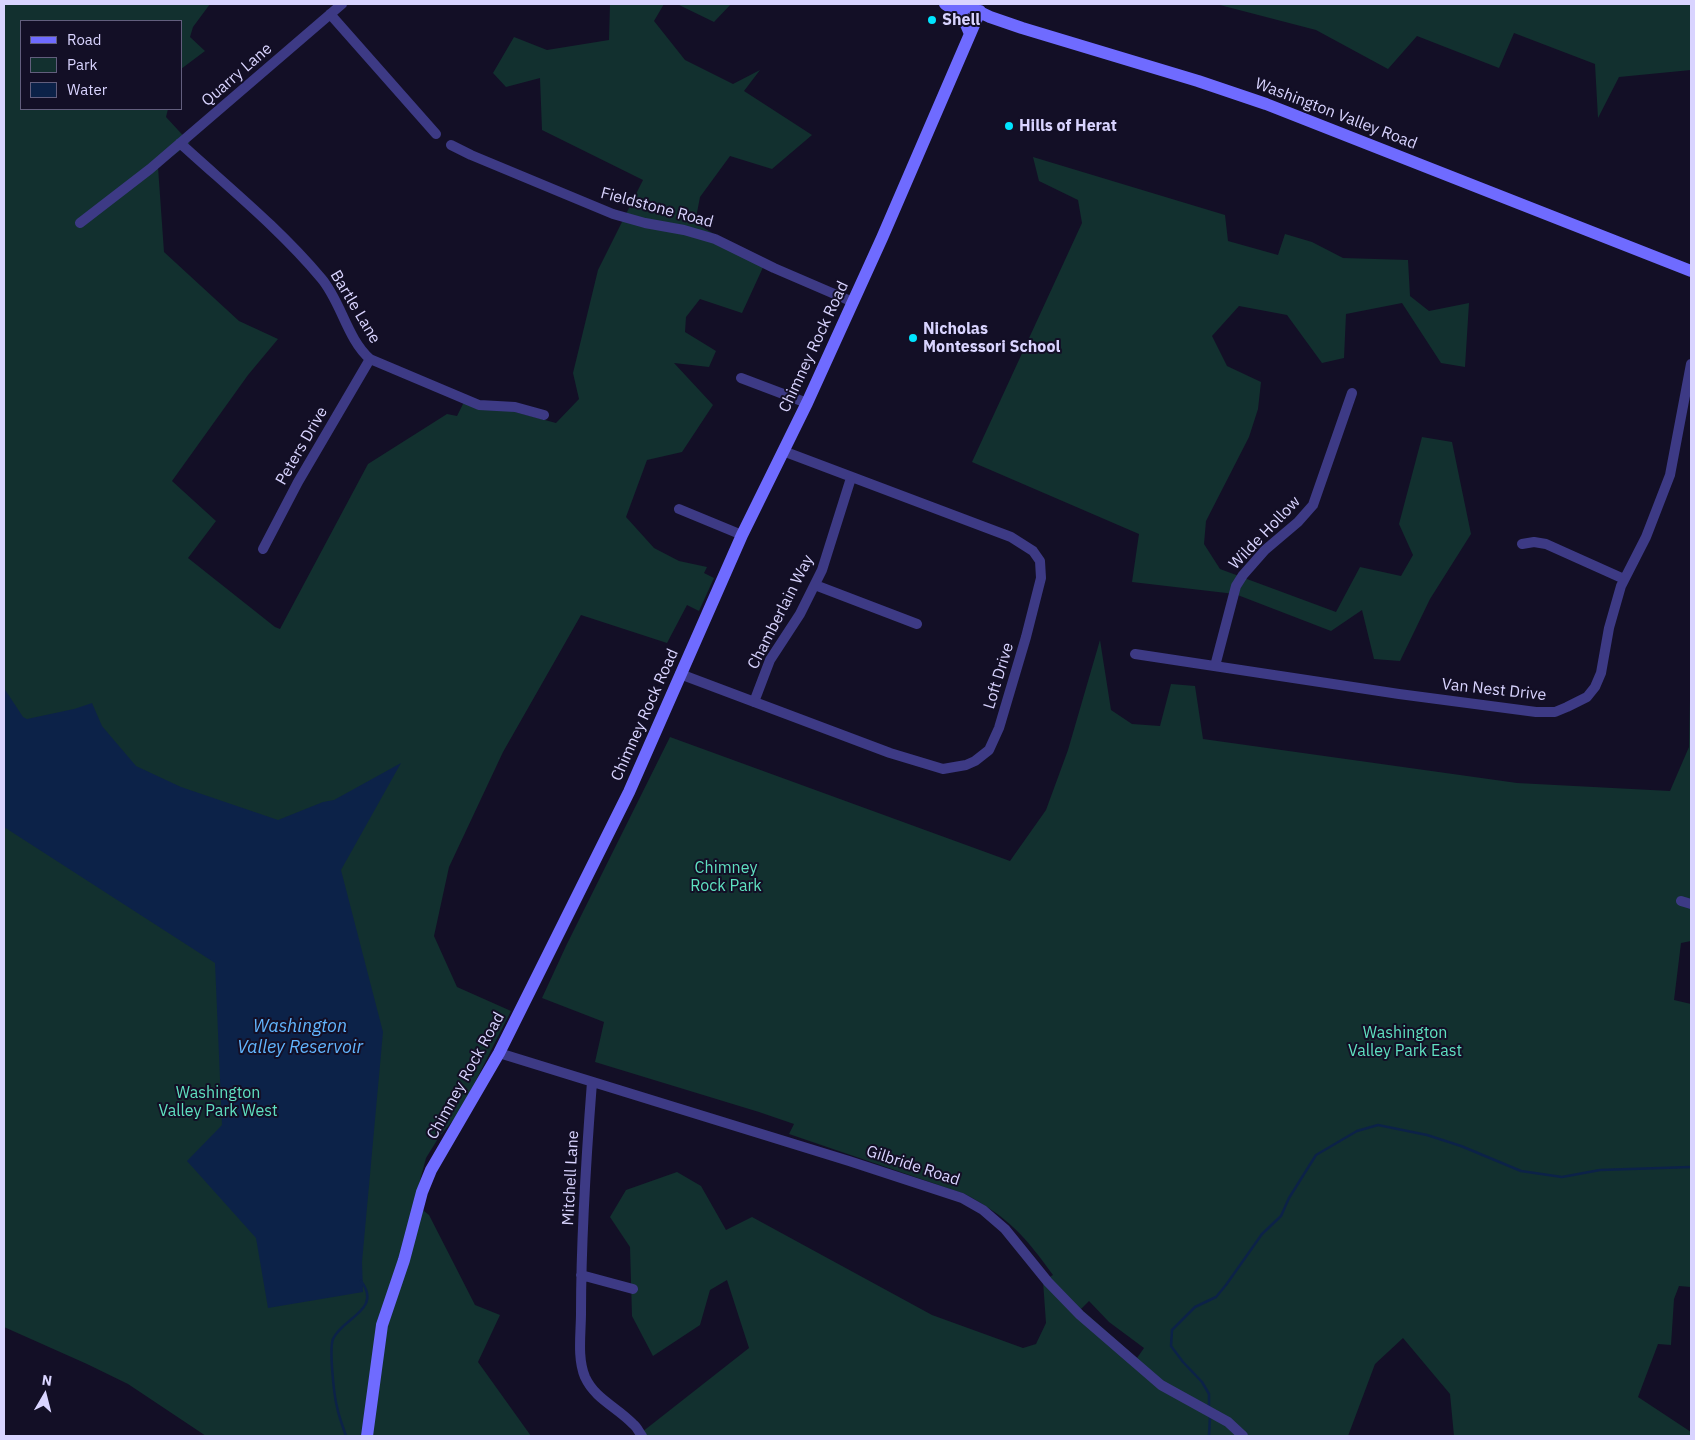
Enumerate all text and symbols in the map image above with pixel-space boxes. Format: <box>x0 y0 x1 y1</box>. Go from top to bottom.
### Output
place label: Shell <box>942 10 980 30</box>
marker: Shell <box>926 14 938 26</box>
legend <box>20 20 182 110</box>
text: Road <box>67 30 102 49</box>
street label: Quarry Lane <box>198 39 276 111</box>
text: Park <box>67 55 97 74</box>
street label: Washington Valley Road <box>1252 74 1420 154</box>
text: Water <box>67 80 107 99</box>
place label: Hills of Herat <box>1019 116 1117 136</box>
marker: Hills of Herat <box>1003 120 1015 132</box>
street label: Fieldstone Road <box>598 184 716 232</box>
street label: Bartle Lane <box>326 267 384 347</box>
street label: Chimney Rock Road <box>775 278 853 416</box>
place label: Nicholas Montessori School <box>923 319 1060 357</box>
marker: Nicholas Montessori School <box>907 332 919 344</box>
street label: Peters Drive <box>272 403 332 489</box>
street label: Wilde Hollow <box>1225 492 1305 574</box>
street label: Chamberlain Way <box>744 552 818 672</box>
street label: Loft Drive <box>980 640 1018 712</box>
street label: Chimney Rock Road <box>607 646 683 784</box>
street label: Van Nest Drive <box>1441 675 1547 705</box>
park label: Chimney Rock Park <box>690 858 762 896</box>
street label: Chimney Rock Road <box>423 1009 509 1143</box>
water label: Washington Valley Reservoir <box>237 1016 363 1058</box>
park label: Washington Valley Park East <box>1348 1023 1462 1061</box>
park label: Washington Valley Park West <box>158 1083 278 1121</box>
street label: Mitchell Lane <box>559 1130 583 1226</box>
street label: Gilbride Road <box>864 1142 962 1190</box>
north arrow <box>20 1370 70 1420</box>
text: N <box>41 1371 53 1390</box>

